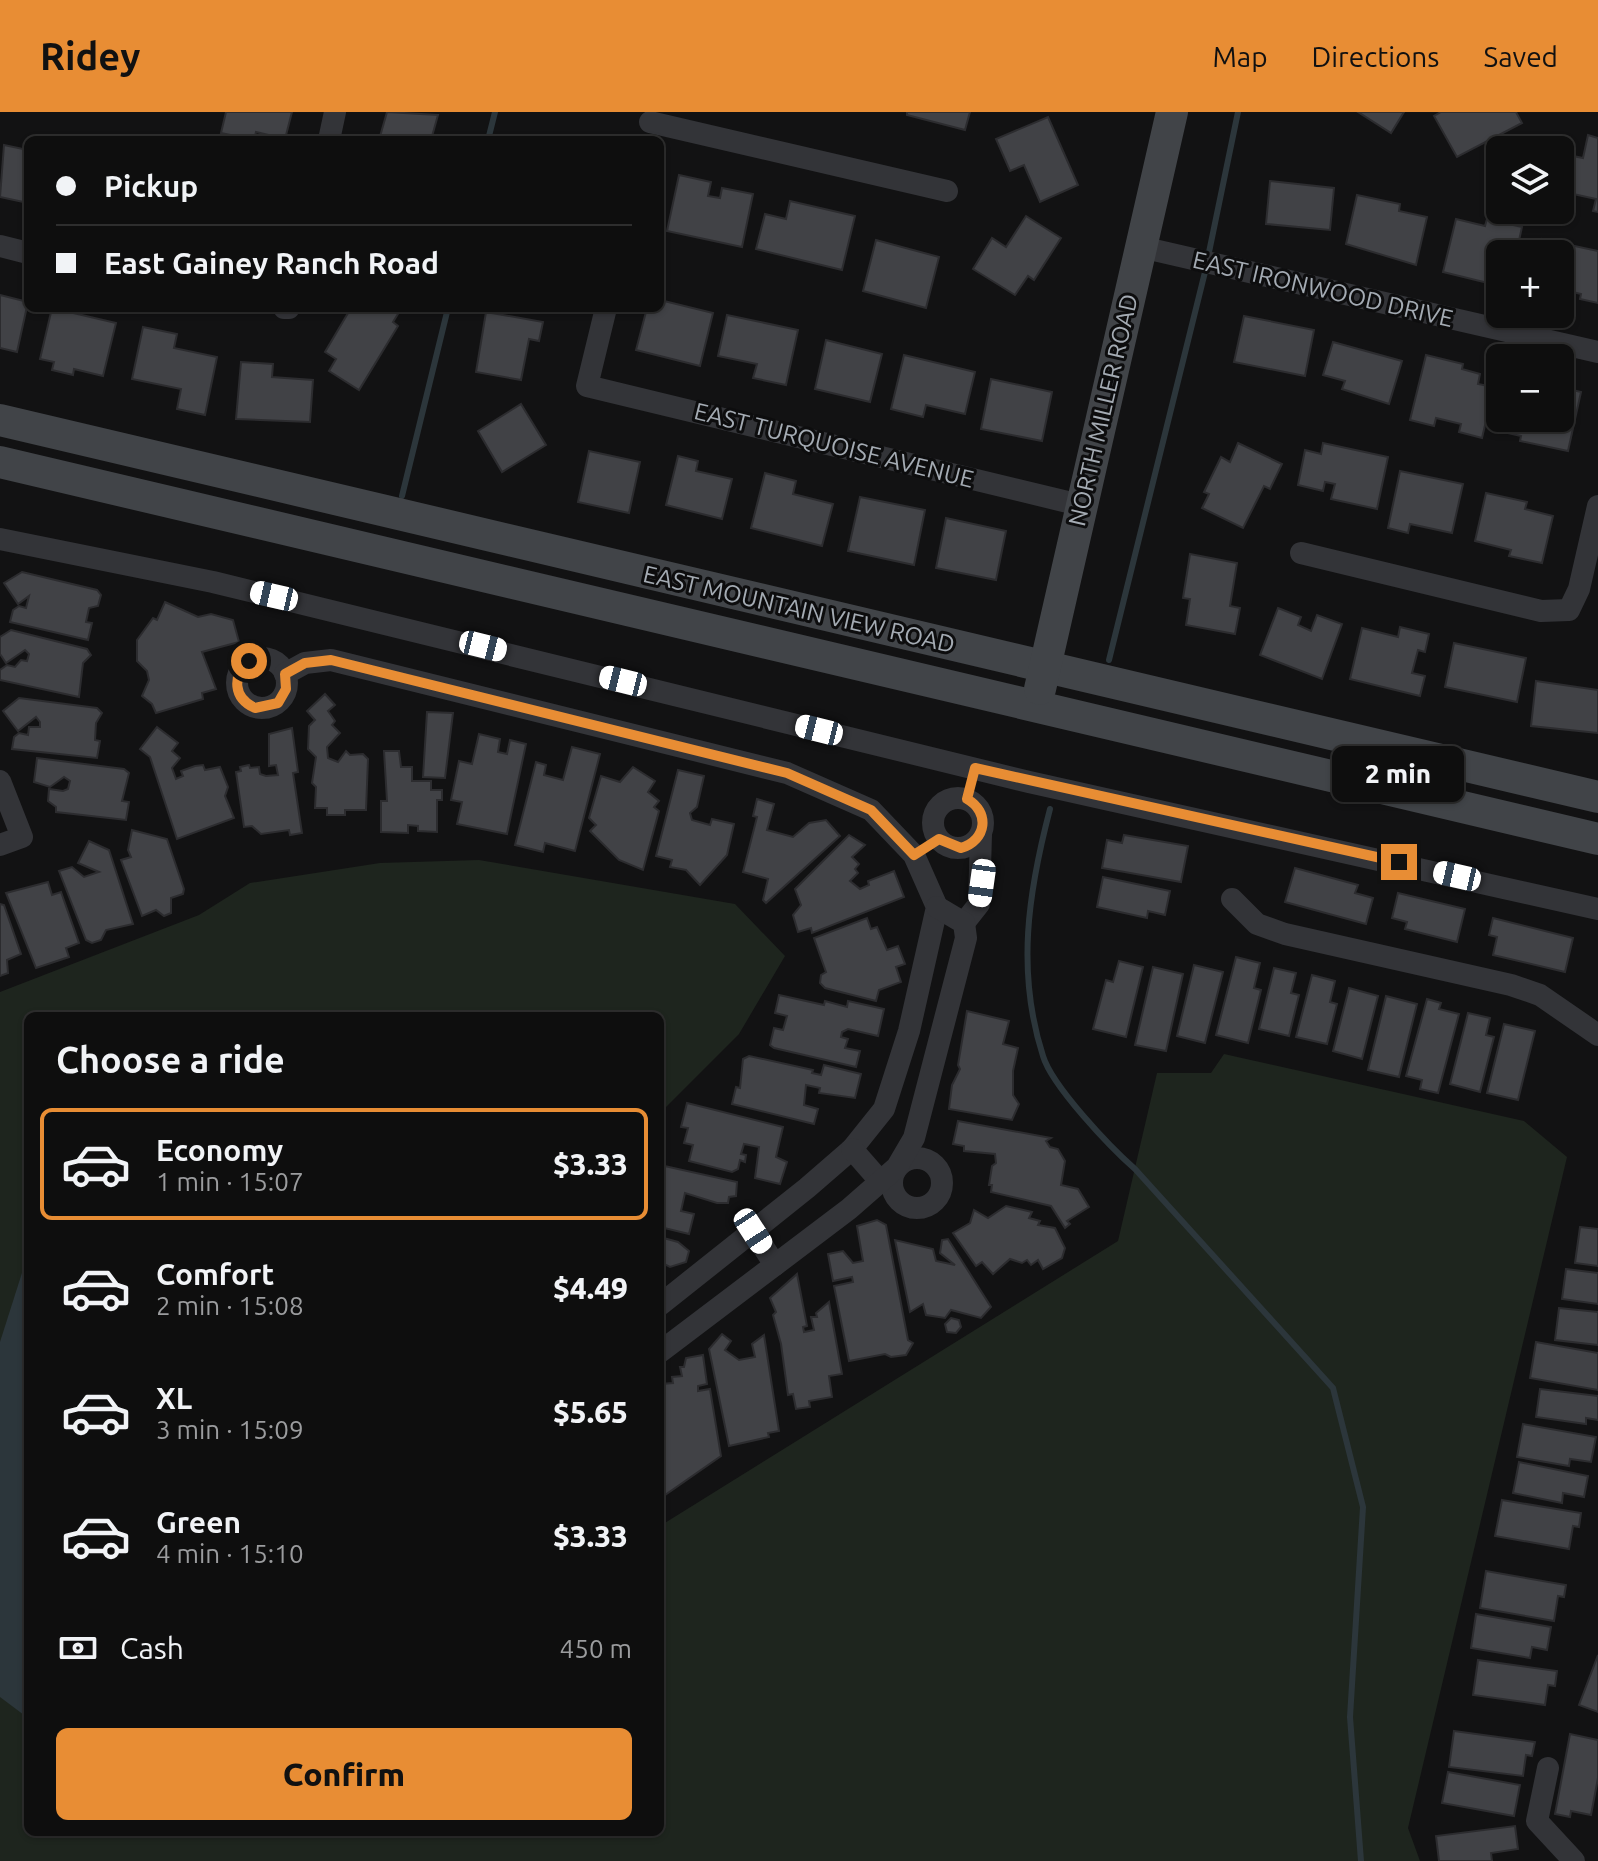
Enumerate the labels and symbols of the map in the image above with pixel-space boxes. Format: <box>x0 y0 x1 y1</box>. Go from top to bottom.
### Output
street label: EAST IRONWOOD DRIVE <box>1190 246 1456 332</box>
street label: NORTH MILLER ROAD <box>1063 291 1143 529</box>
street label: EAST TURQUOISE AVENUE <box>691 397 977 493</box>
street label: EAST MOUNTAIN VIEW ROAD <box>641 560 957 658</box>
car <box>248 579 300 613</box>
car <box>457 629 509 663</box>
route start <box>231 643 267 679</box>
car <box>597 664 649 698</box>
car <box>793 713 845 747</box>
callout: 2 min <box>1333 746 1465 802</box>
route end <box>1381 844 1417 880</box>
car <box>967 858 997 908</box>
car <box>1431 859 1483 893</box>
car <box>730 1204 776 1258</box>

